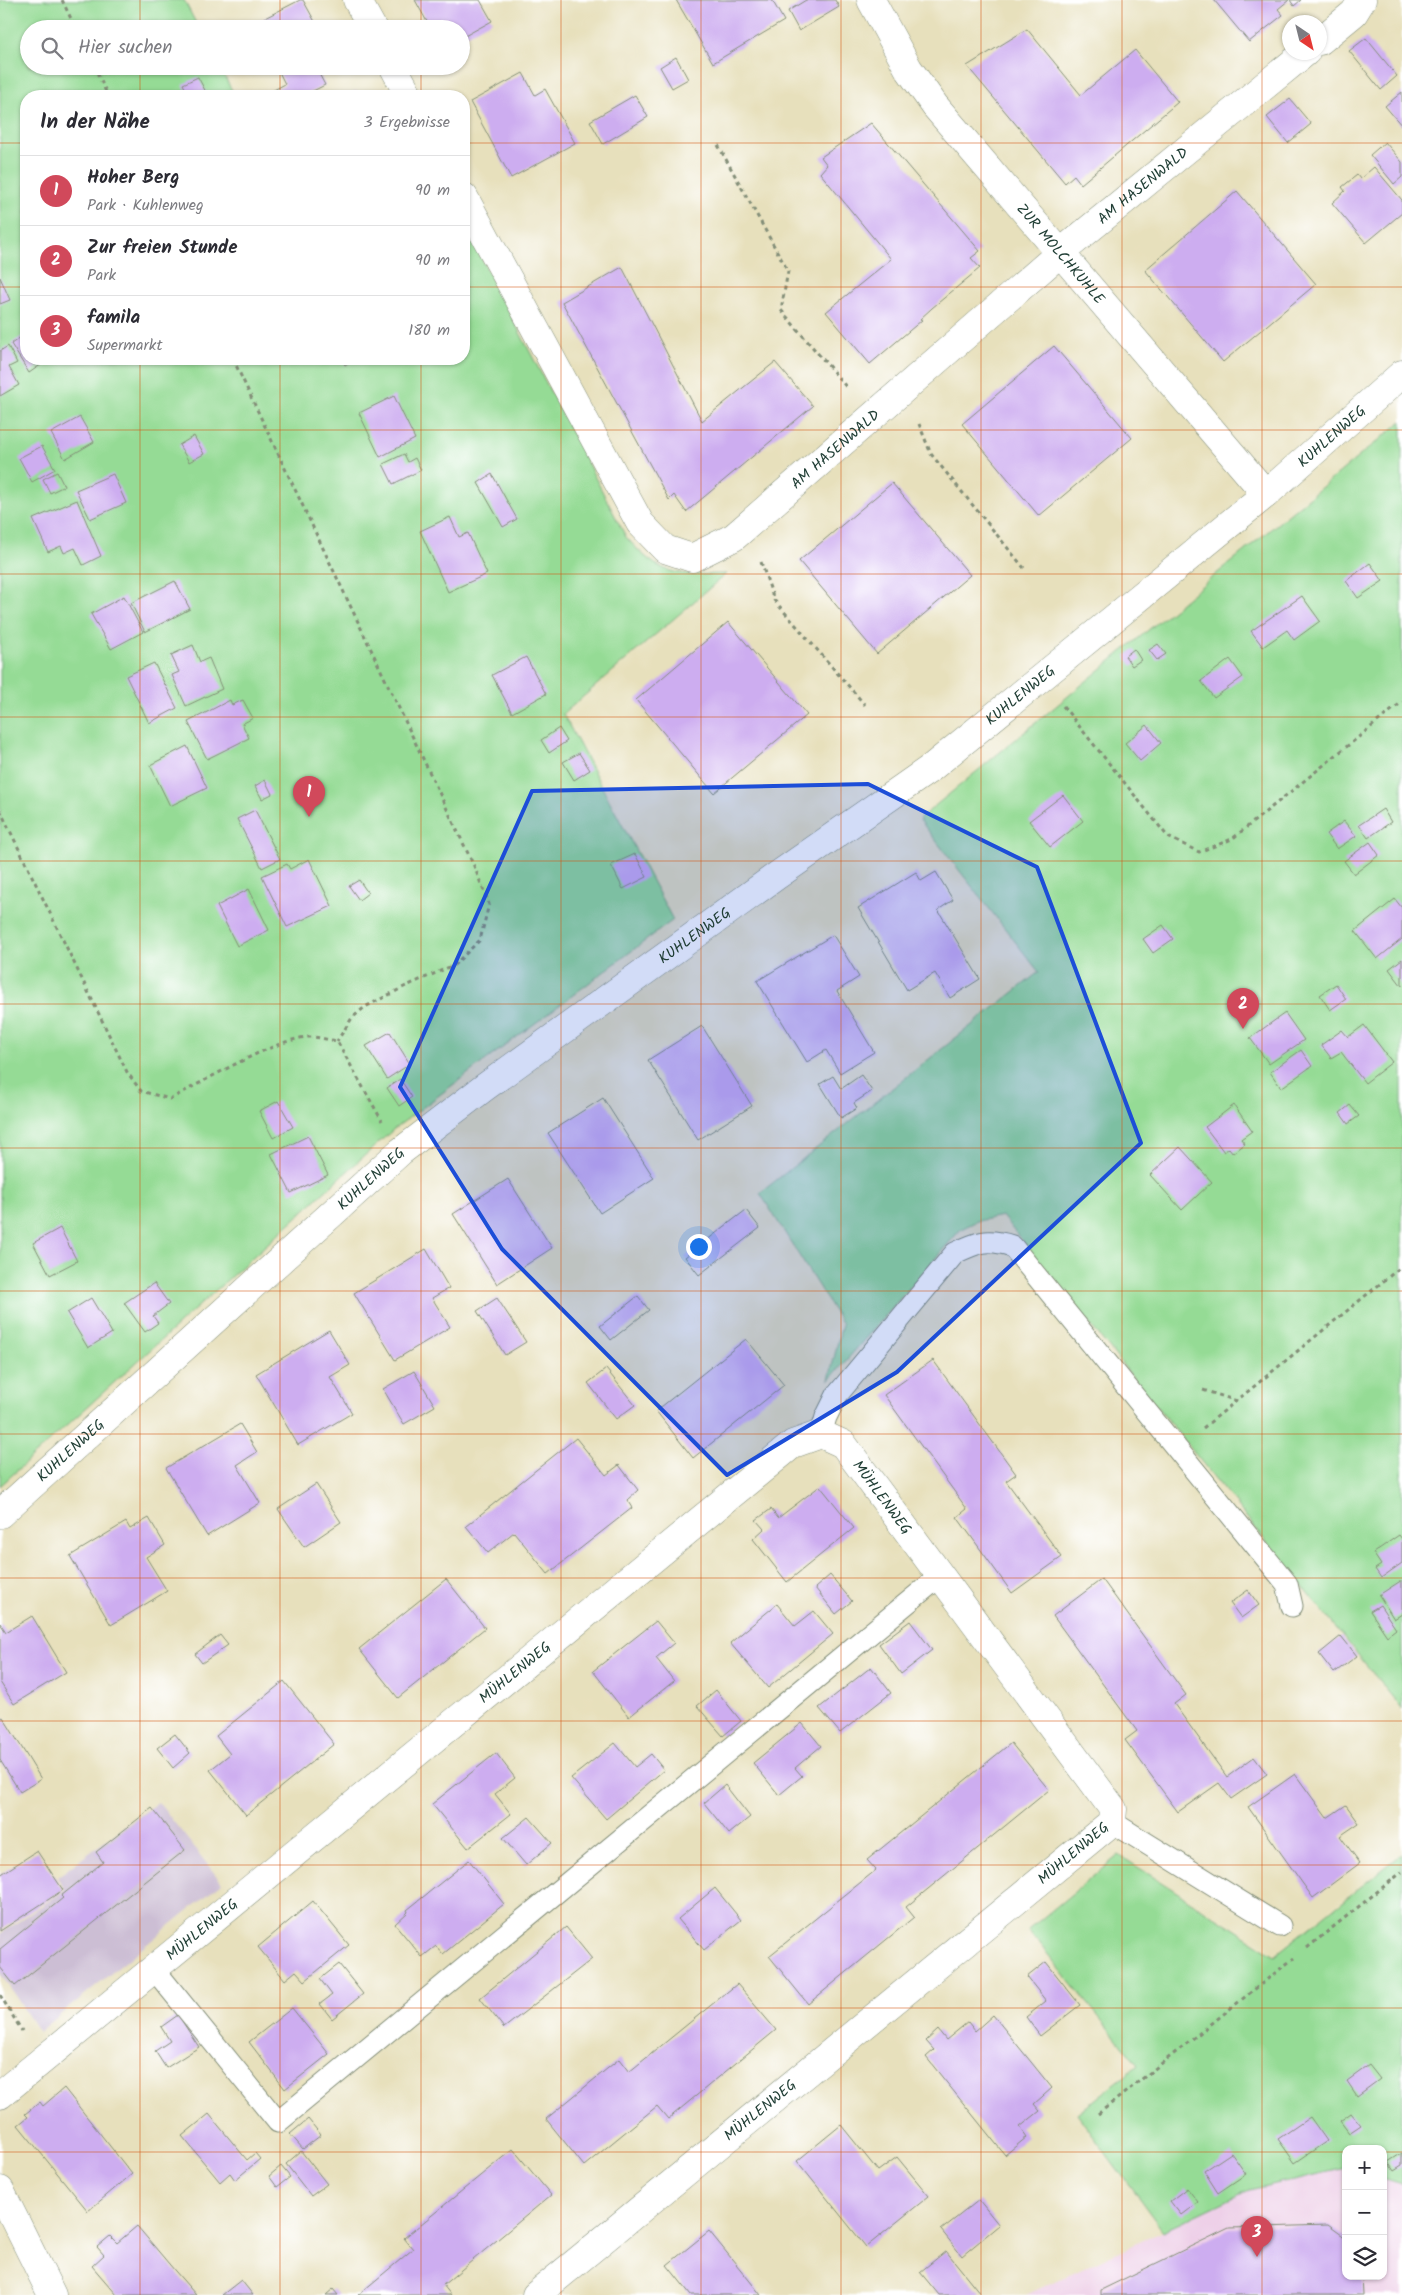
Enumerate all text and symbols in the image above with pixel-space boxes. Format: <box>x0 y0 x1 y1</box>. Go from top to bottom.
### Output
north arrow <box>1282 15 1327 60</box>
search box <box>20 20 470 75</box>
text: Hier suchen <box>78 33 172 63</box>
icon: search <box>38 34 66 62</box>
text: In der Nähe <box>40 106 150 139</box>
text: 3 Ergebnisse <box>363 110 450 135</box>
street label: AM HASENWALD <box>1092 141 1194 231</box>
text: Hoher Berg <box>87 163 179 193</box>
text: 1 <box>54 178 58 203</box>
text: 90 m <box>415 178 450 203</box>
text: Park · Kuhlenweg <box>87 193 204 218</box>
street label: ZUR MOLCHKUHLE <box>1010 198 1111 311</box>
text: Zur freien Stunde <box>87 233 238 263</box>
text: 2 <box>51 248 61 273</box>
text: 90 m <box>415 248 450 273</box>
text: Park <box>87 263 116 288</box>
text: famila <box>87 303 140 333</box>
text: 3 <box>52 318 60 343</box>
text: 180 m <box>408 318 450 343</box>
text: Supermarkt <box>87 333 163 358</box>
street label: KUHLENWEG <box>1292 400 1372 474</box>
street label: AM HASENWALD <box>786 404 886 495</box>
street label: KUHLENWEG <box>980 660 1061 732</box>
pin: 1 <box>293 776 325 817</box>
street label: KUHLENWEG <box>654 902 736 971</box>
pin: 2 <box>1227 988 1259 1029</box>
street label: KUHLENWEG <box>332 1142 411 1217</box>
your location <box>686 1234 712 1260</box>
street label: KUHLENWEG <box>32 1414 111 1488</box>
street label: MÜHLENWEG <box>846 1455 917 1540</box>
street label: MÜHLENWEG <box>474 1636 557 1710</box>
street label: MÜHLENWEG <box>1032 1816 1115 1891</box>
street label: MÜHLENWEG <box>161 1893 244 1967</box>
street label: MÜHLENWEG <box>719 2074 802 2148</box>
map controls <box>1342 2145 1387 2280</box>
button: + <box>1342 2145 1387 2190</box>
button: − <box>1342 2190 1387 2235</box>
pin: 3 <box>1241 2216 1273 2257</box>
button: layers <box>1342 2235 1387 2280</box>

